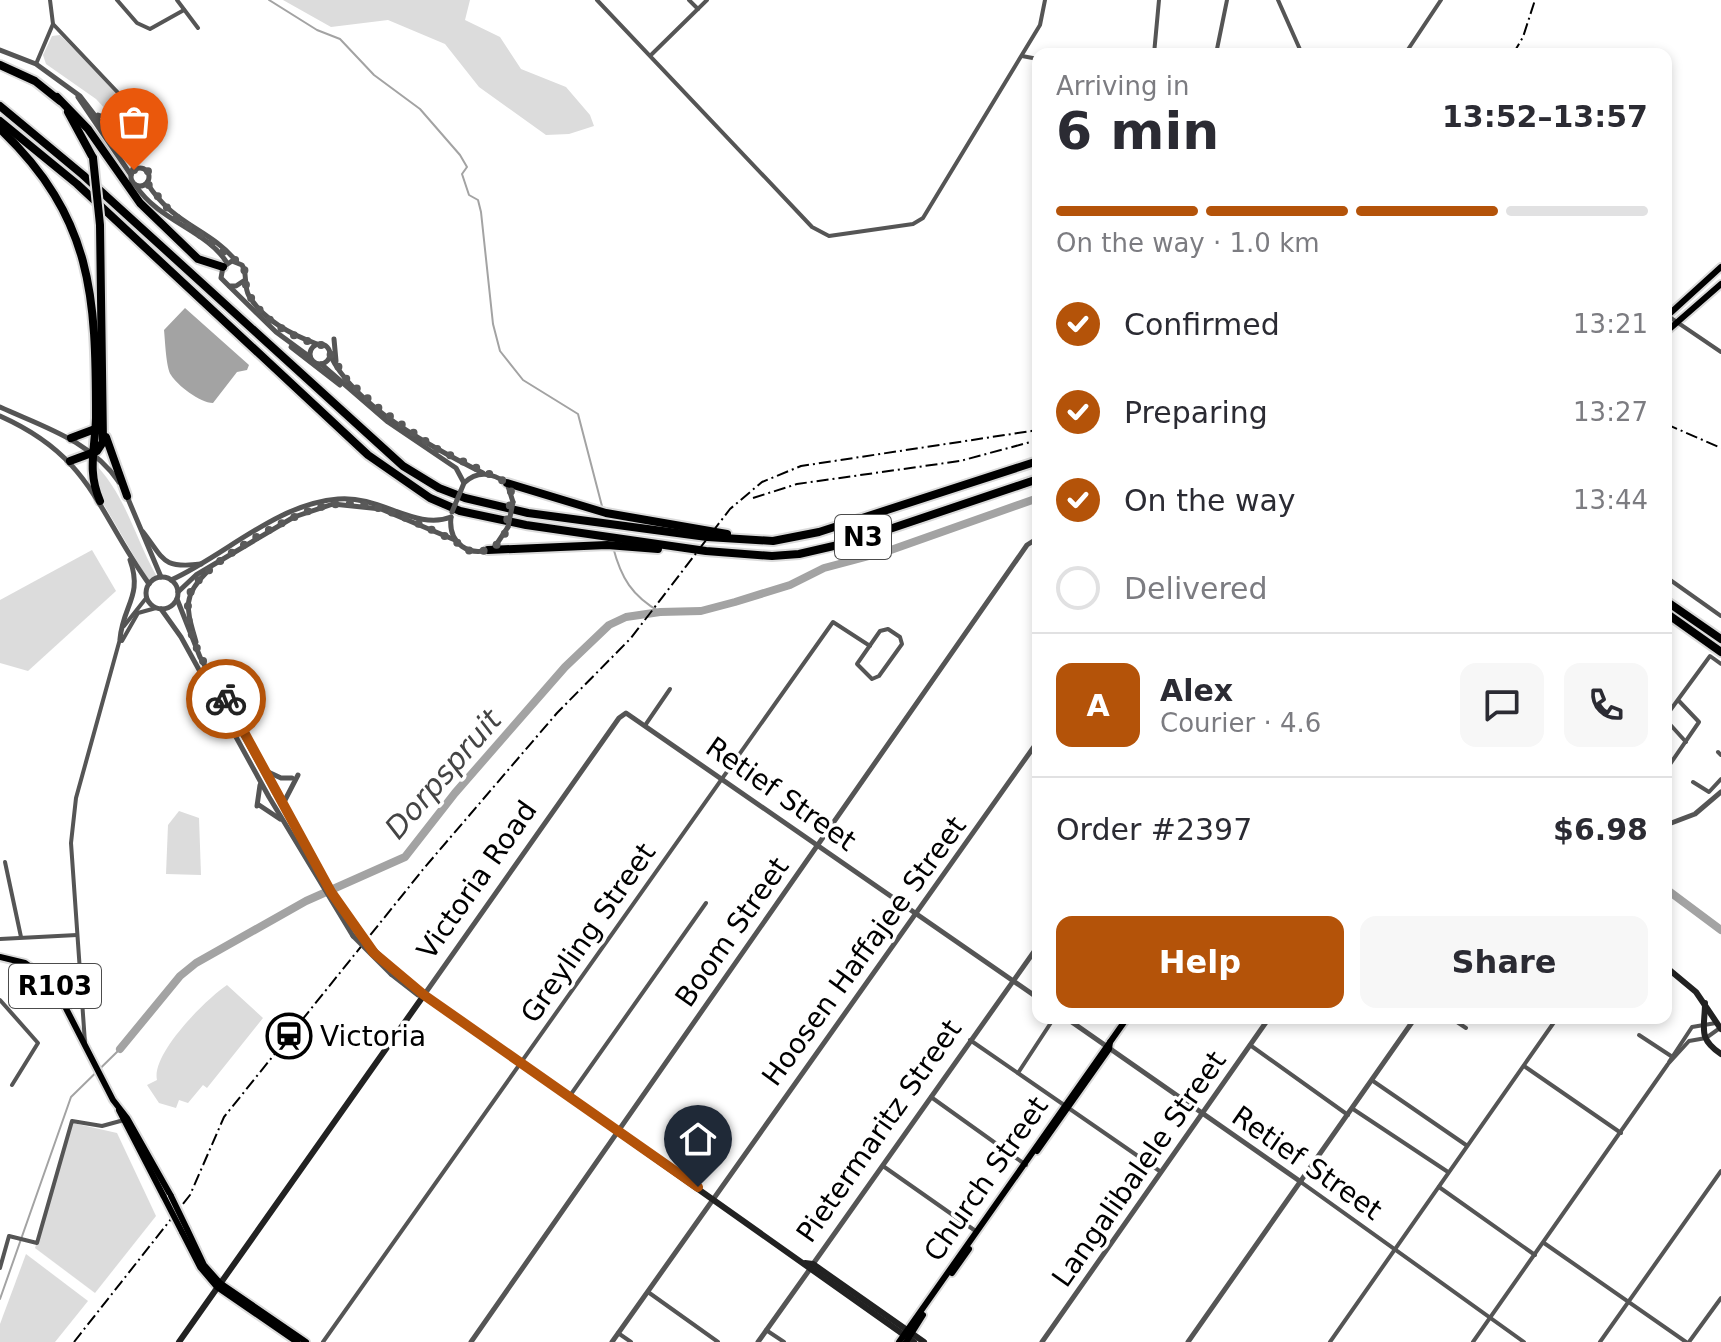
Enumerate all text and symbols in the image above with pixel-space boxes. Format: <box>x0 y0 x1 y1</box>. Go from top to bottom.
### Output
text: Arriving in <box>1056 71 1190 101</box>
pin <box>100 88 168 170</box>
text: 13:52–13:57 <box>1442 99 1648 134</box>
icon: bag <box>112 100 156 144</box>
text: 6 min <box>1056 101 1219 161</box>
text: On the way · 1.0 km <box>1056 228 1320 258</box>
icon: check <box>1056 302 1100 346</box>
text: Confirmed <box>1124 307 1280 342</box>
text: 13:21 <box>1573 309 1648 339</box>
icon: check <box>1056 390 1100 434</box>
text: Preparing <box>1124 395 1268 430</box>
text: 13:27 <box>1573 397 1648 427</box>
icon: check <box>1056 478 1100 522</box>
text: On the way <box>1124 483 1296 518</box>
text: 13:44 <box>1573 485 1648 515</box>
road number: N3 <box>835 515 891 559</box>
text: Delivered <box>1124 571 1268 606</box>
courier <box>186 659 266 739</box>
button: chat <box>1460 663 1544 747</box>
button: phone <box>1564 663 1648 747</box>
text: Alex <box>1160 673 1233 708</box>
icon: bike <box>204 677 248 721</box>
text: A <box>1086 688 1110 723</box>
water label: Dorpspruit <box>378 702 509 845</box>
text: Courier · 4.6 <box>1160 708 1321 738</box>
street label: Retief Street <box>700 730 862 858</box>
street label: Victoria Road <box>410 795 544 965</box>
street label: Hoosen Haffajee Street <box>755 810 973 1092</box>
text: Order #2397 <box>1056 812 1252 847</box>
text: $6.98 <box>1553 812 1648 847</box>
street label: Greyling Street <box>514 837 662 1029</box>
street label: Boom Street <box>668 851 796 1013</box>
button: Help <box>1056 916 1344 1008</box>
button: Share <box>1360 916 1648 1008</box>
road number: R103 <box>9 964 101 1008</box>
station icon: Victoria <box>265 1012 313 1060</box>
street label: Pietermaritz Street <box>790 1013 968 1249</box>
place label: Victoria <box>320 1020 426 1053</box>
street label: Langalibalele Street <box>1045 1045 1233 1293</box>
street label: Church Street <box>917 1090 1055 1268</box>
street label: Retief Street <box>1226 1099 1388 1227</box>
pin <box>664 1105 732 1187</box>
icon: home <box>676 1117 720 1161</box>

